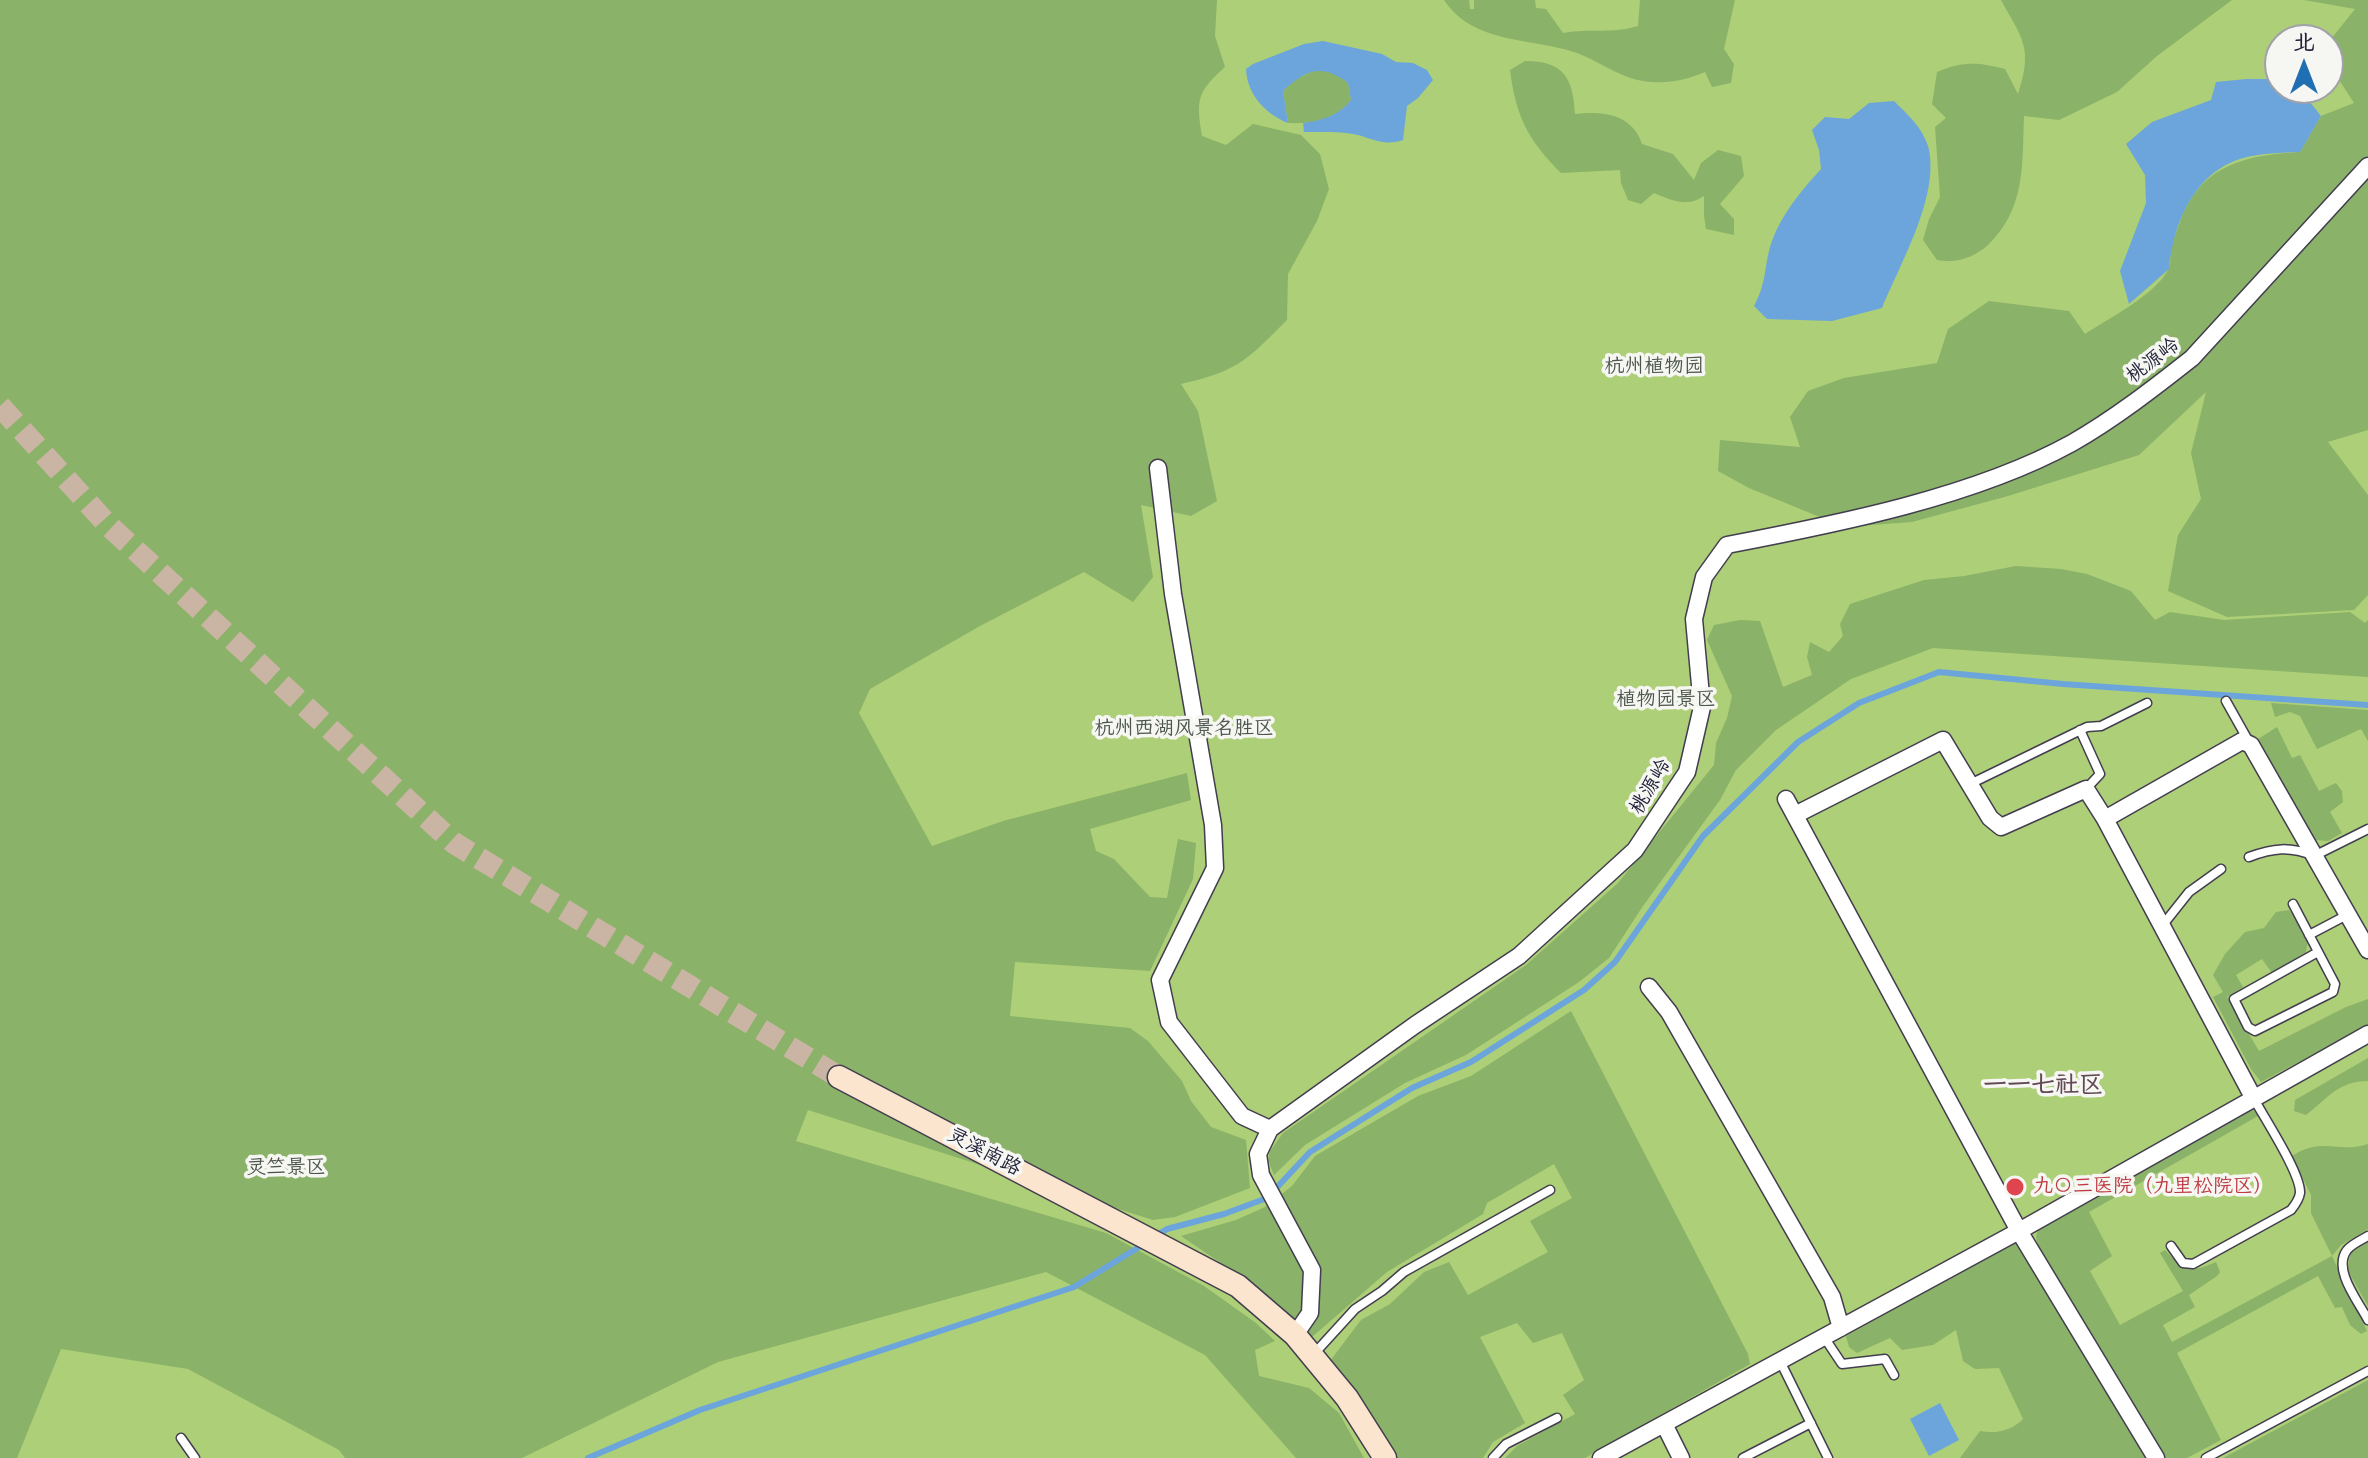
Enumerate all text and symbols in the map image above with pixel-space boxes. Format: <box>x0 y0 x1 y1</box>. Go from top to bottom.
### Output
north arrow <box>2264 24 2344 104</box>
text: 北 <box>2293 27 2315 56</box>
street label: 桃源岭 <box>2122 333 2184 389</box>
park label: 杭州植物园 <box>1604 355 1704 379</box>
park label: 植物园景区 <box>1616 688 1716 712</box>
park label: 杭州西湖风景名胜区 <box>1094 717 1274 741</box>
street label: 桃源岭 <box>1625 755 1677 819</box>
district label: 一一七社区 <box>1983 1072 2103 1100</box>
street label: 灵溪南路 <box>943 1123 1025 1181</box>
park label: 灵竺景区 <box>246 1156 326 1180</box>
place label: 九〇三医院（九里松院区） <box>2033 1175 2273 1199</box>
marker: 九〇三医院（九里松院区） <box>2004 1176 2026 1198</box>

